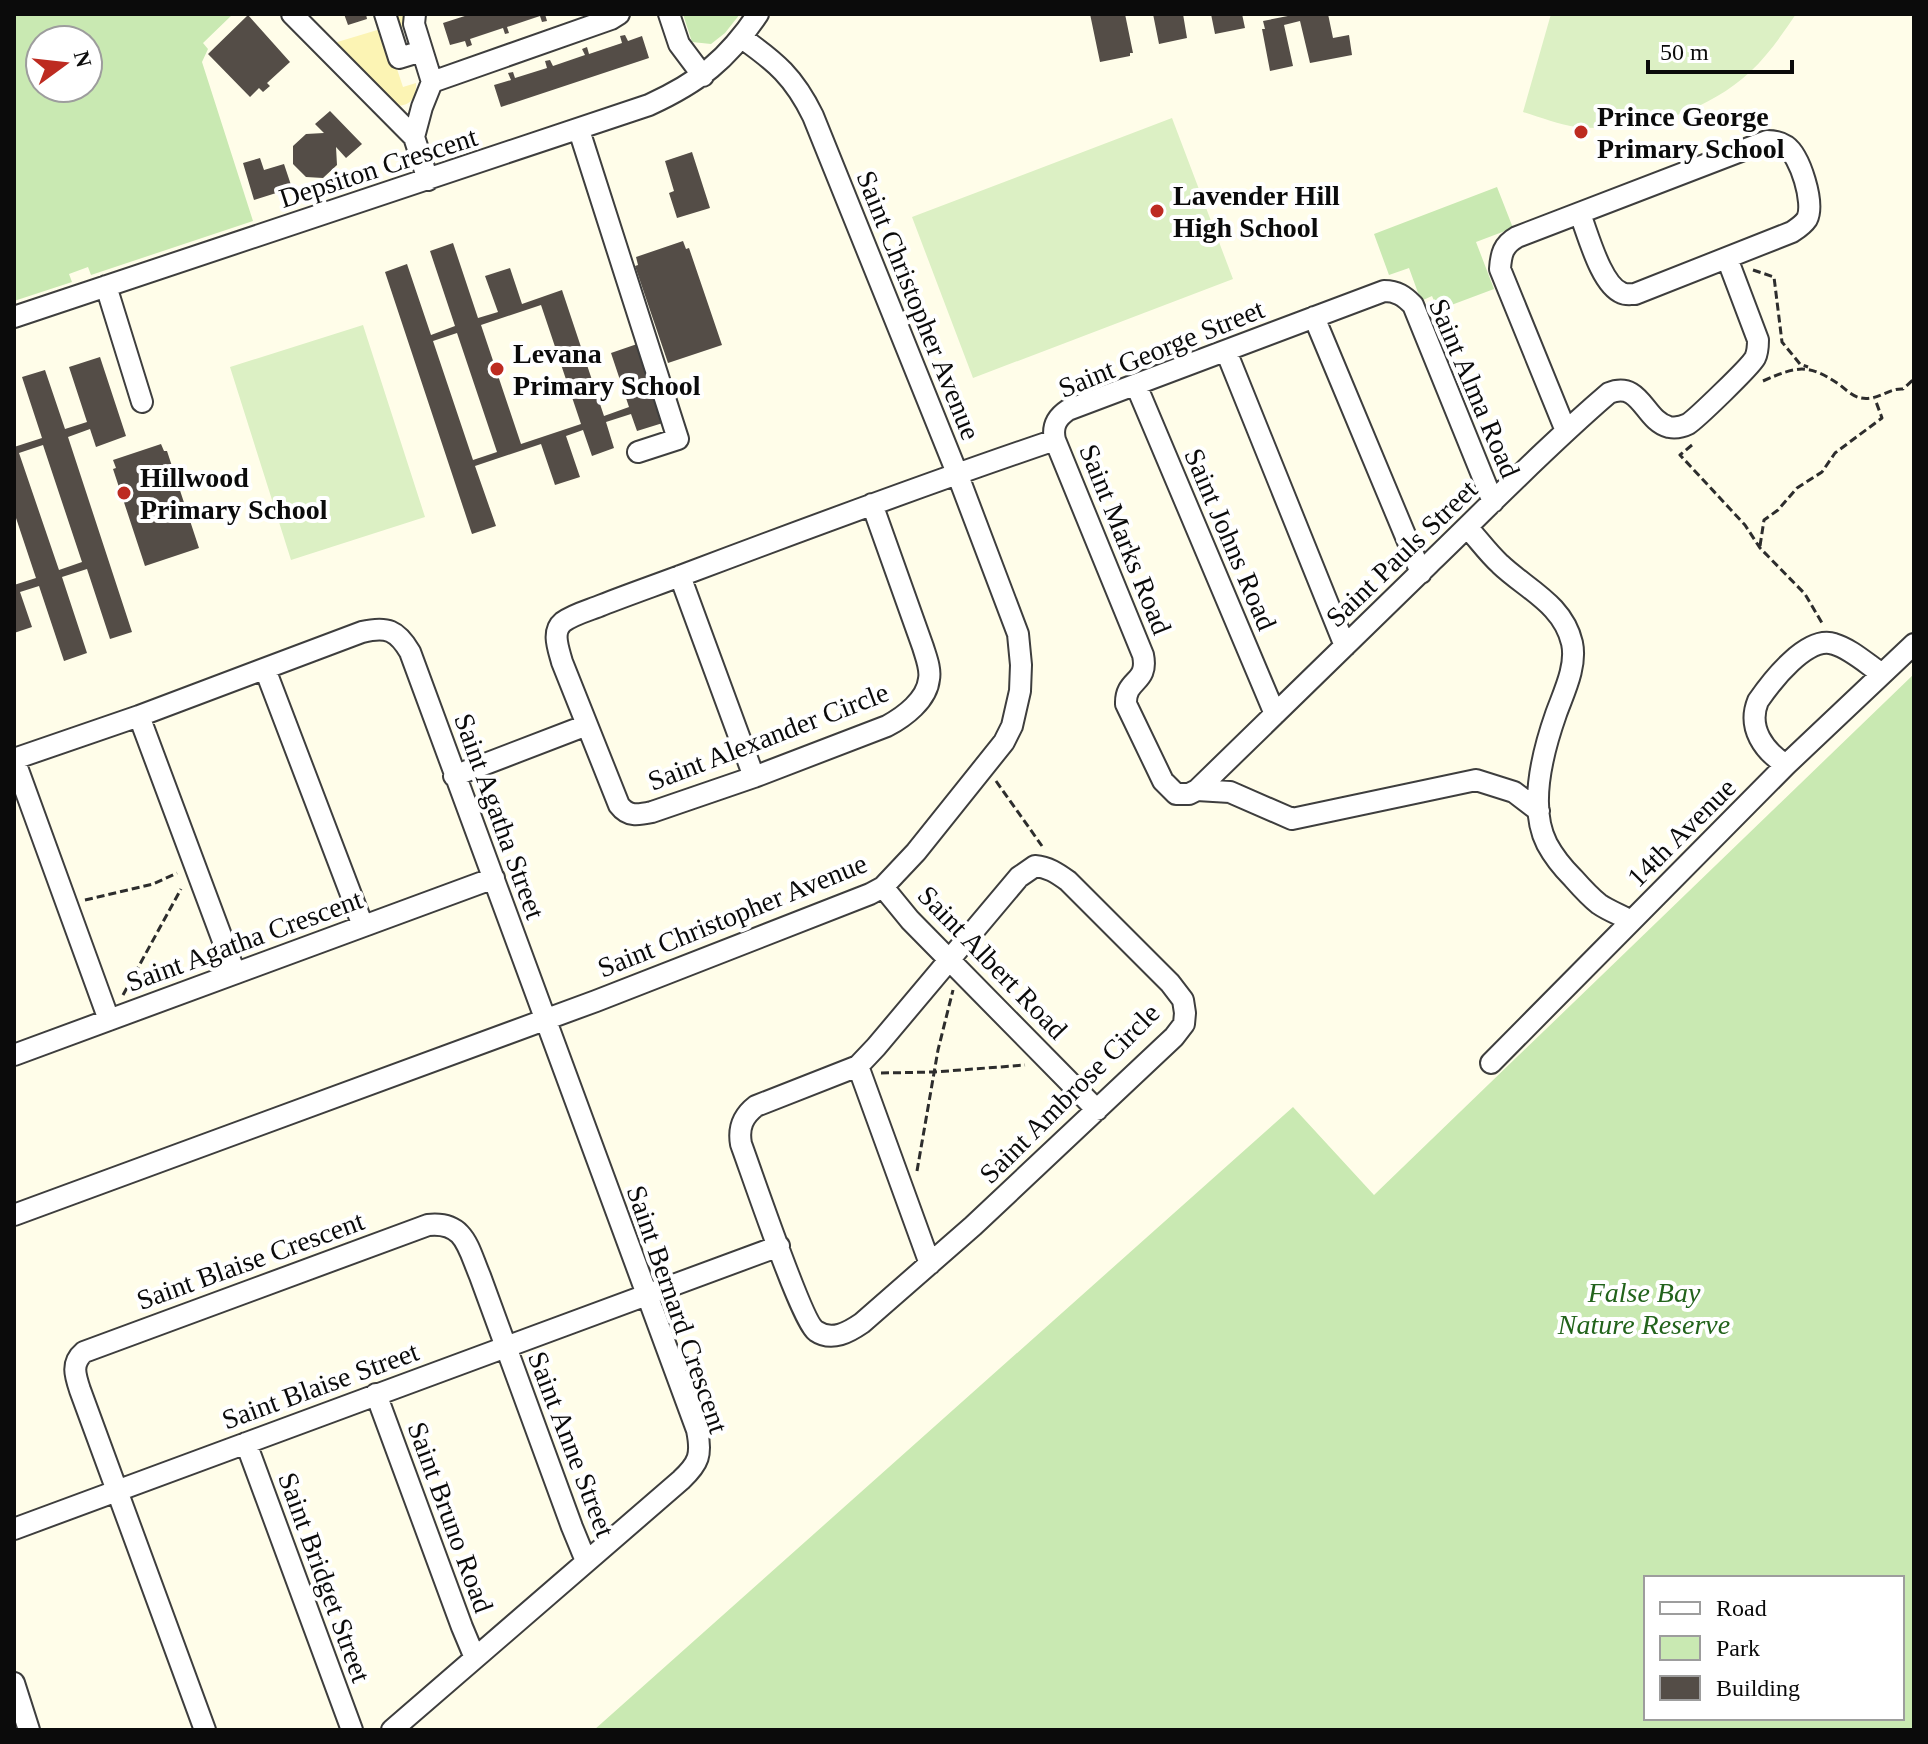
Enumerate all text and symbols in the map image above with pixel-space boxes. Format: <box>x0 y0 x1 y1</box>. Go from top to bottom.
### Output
north arrow <box>24 24 104 104</box>
scale bar <box>1648 24 1792 74</box>
text: 50 m <box>1660 39 1709 65</box>
text: N <box>69 48 97 70</box>
place label: Prince George Primary School <box>1597 101 1785 164</box>
street label: Depsiton Crescent <box>275 121 481 214</box>
marker: Prince George Primary School <box>1572 123 1590 141</box>
street label: Saint Christopher Avenue <box>850 166 987 444</box>
place label: Lavender Hill High School <box>1173 180 1340 243</box>
marker: Lavender Hill High School <box>1148 202 1166 220</box>
street label: Saint George Street <box>1054 293 1269 404</box>
street label: Saint Alma Road <box>1423 294 1526 482</box>
place label: Levana Primary School <box>513 338 701 401</box>
marker: Levana Primary School <box>488 360 506 378</box>
street label: Saint Marks Road <box>1073 440 1178 639</box>
street label: Saint Johns Road <box>1178 444 1283 635</box>
place label: Hillwood Primary School <box>140 462 328 525</box>
street label: Saint Pauls Street <box>1320 473 1483 633</box>
marker: Hillwood Primary School <box>115 484 133 502</box>
street label: Saint Alexander Circle <box>644 676 893 797</box>
street label: Saint Agatha Street <box>448 709 551 923</box>
street label: 14th Avenue <box>1621 772 1742 893</box>
street label: Saint Christopher Avenue <box>593 847 871 984</box>
street label: Saint Albert Road <box>912 879 1073 1045</box>
street label: Saint Agatha Crescent <box>122 883 367 998</box>
street label: Saint Ambrose Circle <box>973 997 1166 1190</box>
street label: Saint Bernard Crescent <box>621 1181 735 1437</box>
street label: Saint Blaise Crescent <box>132 1205 368 1316</box>
park label: False Bay Nature Reserve <box>1557 1277 1730 1340</box>
street label: Saint Blaise Street <box>218 1335 423 1435</box>
street label: Saint Anne Street <box>522 1347 621 1541</box>
street label: Saint Bruno Road <box>402 1418 499 1617</box>
street label: Saint Bridget Street <box>272 1468 377 1686</box>
legend <box>1644 1576 1904 1720</box>
text: Road <box>1716 1595 1767 1621</box>
text: Park <box>1716 1635 1760 1661</box>
text: Building <box>1716 1675 1800 1701</box>

